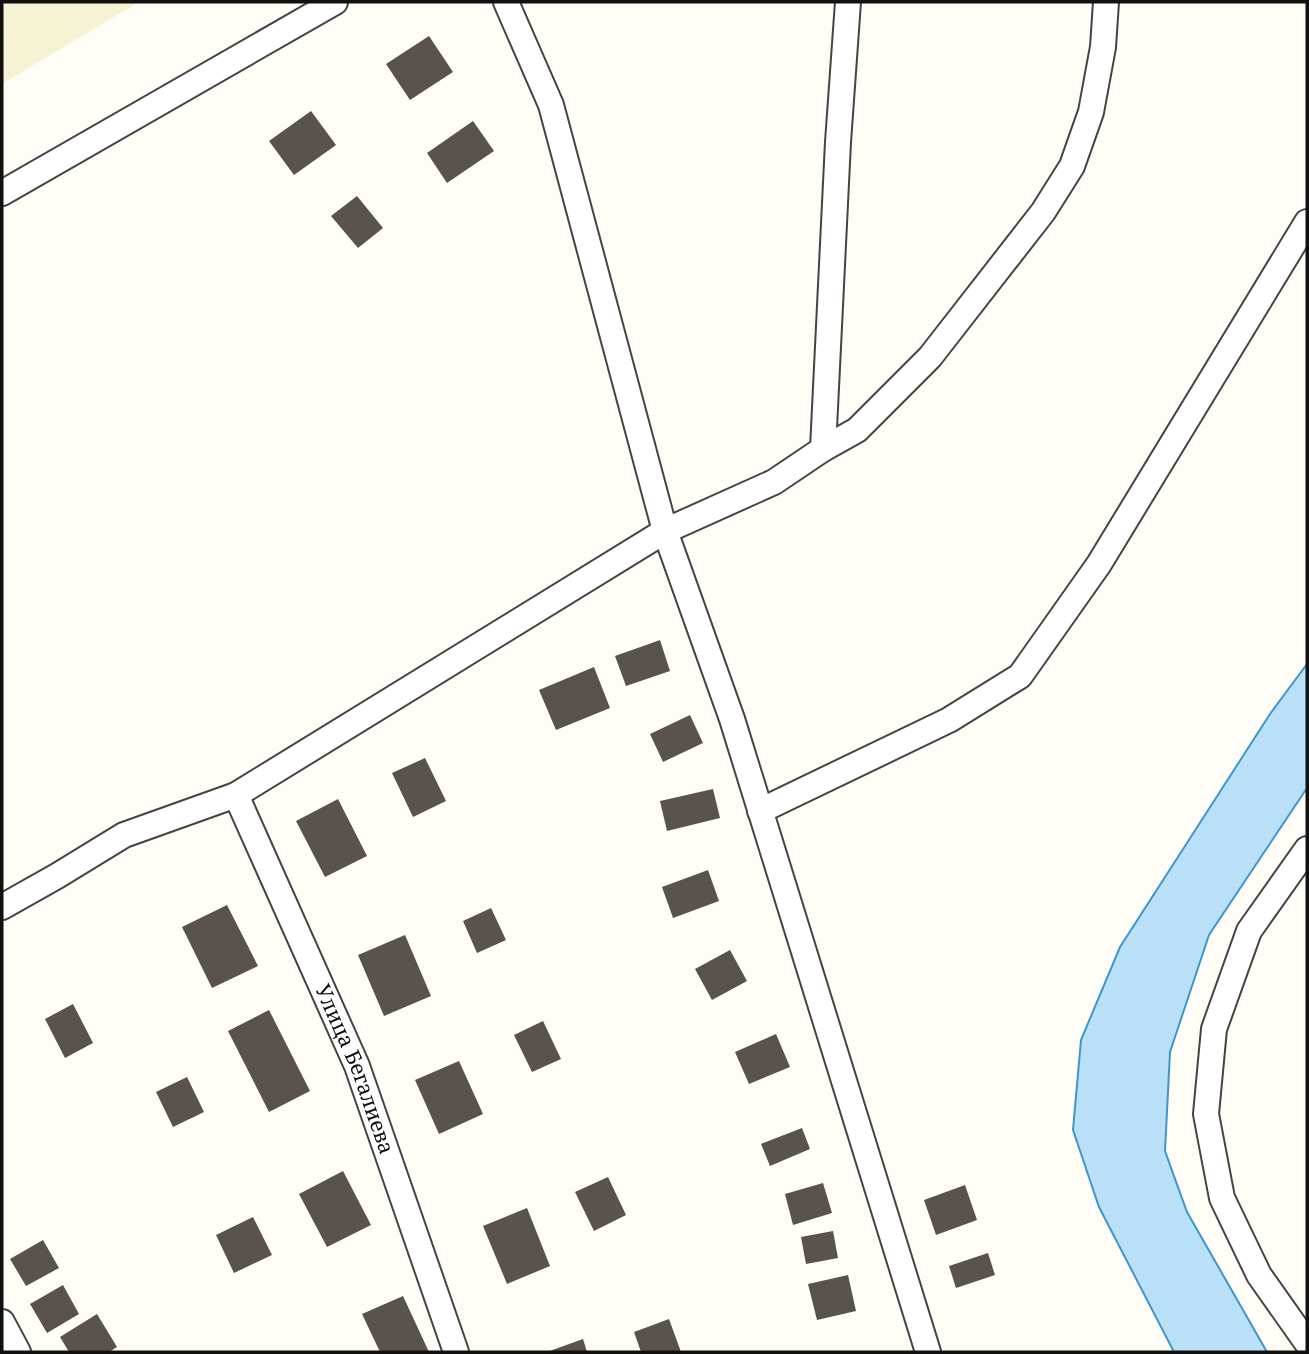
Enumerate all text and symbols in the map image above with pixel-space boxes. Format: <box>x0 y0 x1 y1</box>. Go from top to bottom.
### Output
street label: Улица Бегалиева <box>309 980 401 1158</box>

